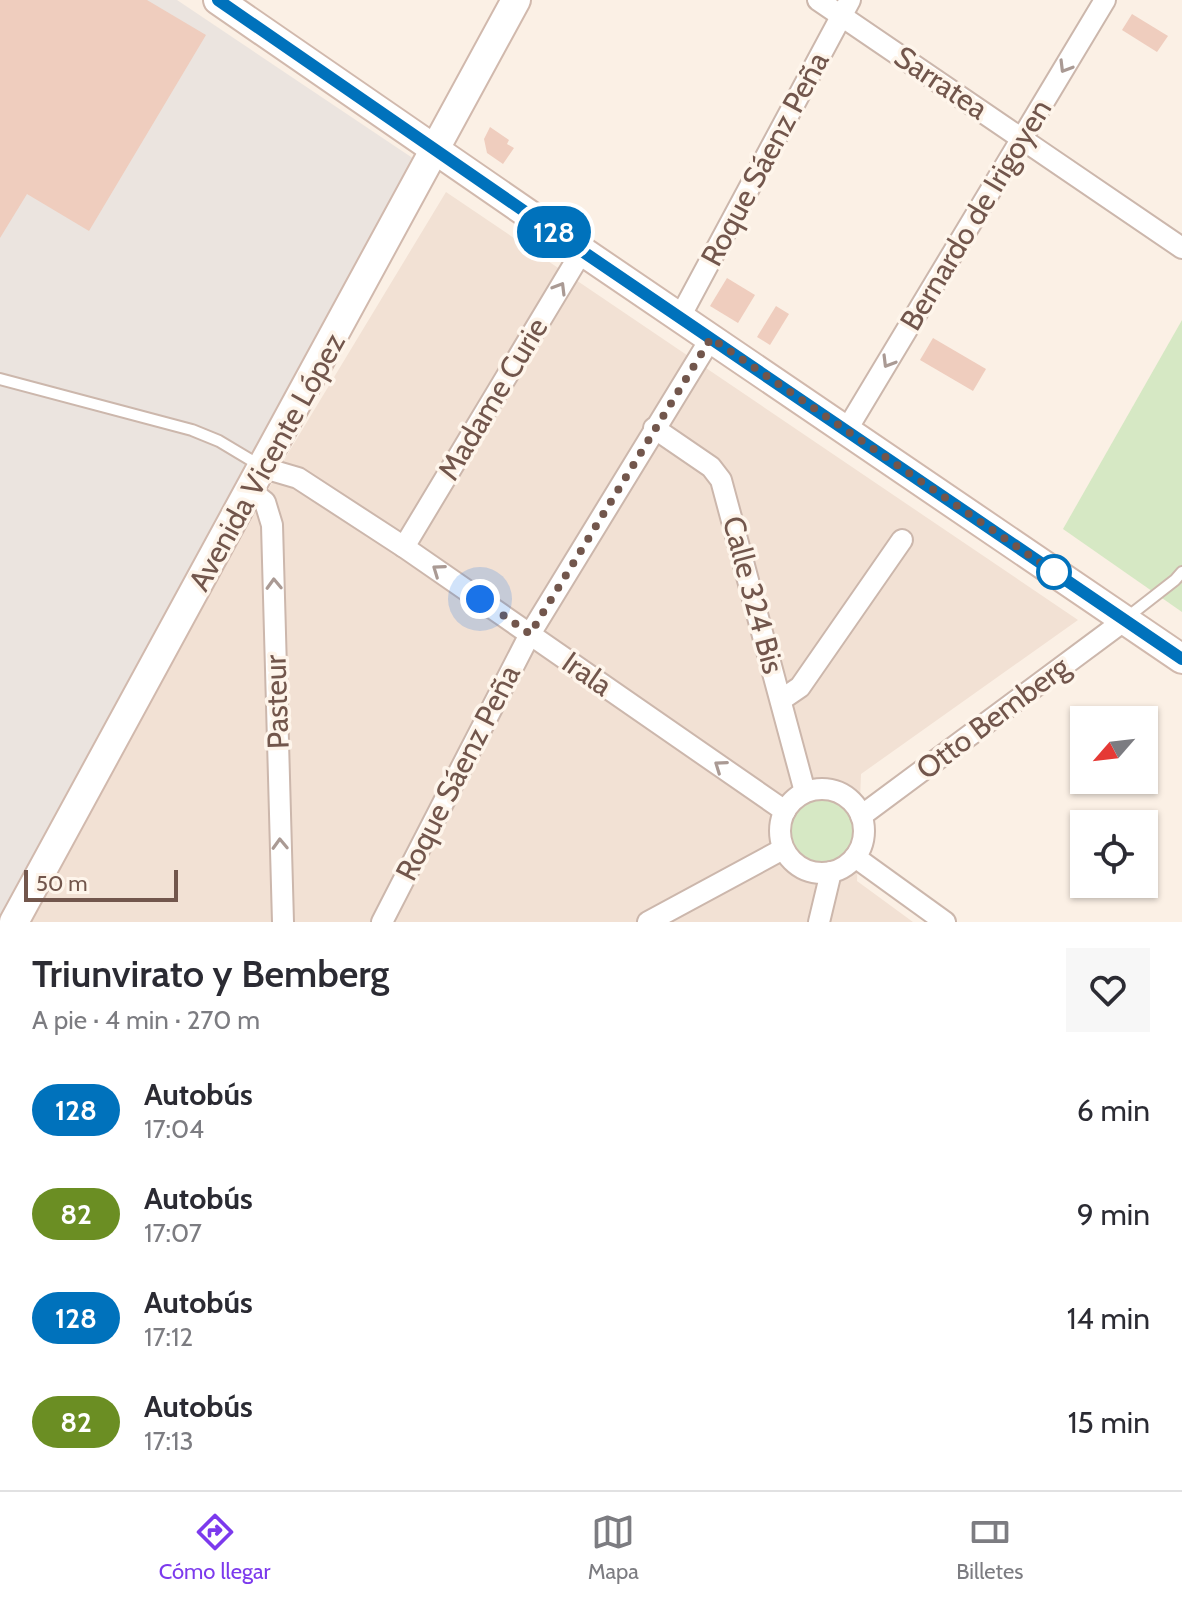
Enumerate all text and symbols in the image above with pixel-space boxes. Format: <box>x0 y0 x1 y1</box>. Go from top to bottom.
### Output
street label: Sarratea <box>888 38 995 127</box>
street label: Roque Sáenz Peña <box>693 45 837 272</box>
one-way arrow <box>1059 58 1075 73</box>
street label: Bernardo de Irigoyen <box>892 93 1059 337</box>
line badge: 128 <box>508 206 600 258</box>
text: 128 <box>533 215 575 249</box>
one-way arrow <box>550 282 565 297</box>
street label: Madame Curie <box>430 311 556 487</box>
street label: Avenida Vicente López <box>180 326 353 597</box>
one-way arrow <box>882 353 897 368</box>
street label: Calle 324 Bis <box>715 512 792 678</box>
unlabelled marker <box>1037 555 1071 589</box>
one-way arrow <box>432 565 446 580</box>
one-way arrow <box>265 577 282 590</box>
your location <box>460 579 500 619</box>
street label: Irala <box>555 643 620 704</box>
street label: Otto Bemberg <box>909 647 1077 787</box>
street label: Pasteur <box>256 654 297 750</box>
street label: Roque Sáenz Peña <box>387 658 528 887</box>
north arrow <box>1070 706 1158 794</box>
map controls <box>1070 706 1158 898</box>
one-way arrow <box>715 761 729 776</box>
button: locate <box>1070 810 1158 898</box>
one-way arrow <box>272 837 289 850</box>
scale bar <box>24 866 178 902</box>
text: 50 m <box>36 870 88 897</box>
button: heart <box>1066 948 1150 1032</box>
text: Triunvirato y Bemberg <box>32 950 389 997</box>
text: A pie · 4 min · 270 m <box>32 1004 260 1036</box>
text: Autobús <box>144 1076 253 1113</box>
text: 6 min <box>1077 1092 1150 1129</box>
text: 128 <box>55 1093 97 1127</box>
text: 17:04 <box>144 1113 204 1145</box>
text: Autobús <box>144 1180 253 1217</box>
text: 9 min <box>1077 1196 1150 1233</box>
text: 82 <box>60 1197 92 1231</box>
text: 17:07 <box>144 1217 202 1249</box>
text: Autobús <box>144 1284 253 1321</box>
text: 14 min <box>1067 1300 1150 1337</box>
text: 128 <box>55 1301 97 1335</box>
text: 17:12 <box>144 1321 193 1353</box>
text: Autobús <box>144 1388 253 1425</box>
text: 15 min <box>1068 1404 1150 1441</box>
text: 82 <box>60 1405 92 1439</box>
text: 17:13 <box>144 1425 194 1457</box>
tab: Cómo llegar <box>159 1510 270 1585</box>
tab: Mapa <box>588 1510 639 1585</box>
tab: Billetes <box>956 1510 1023 1585</box>

